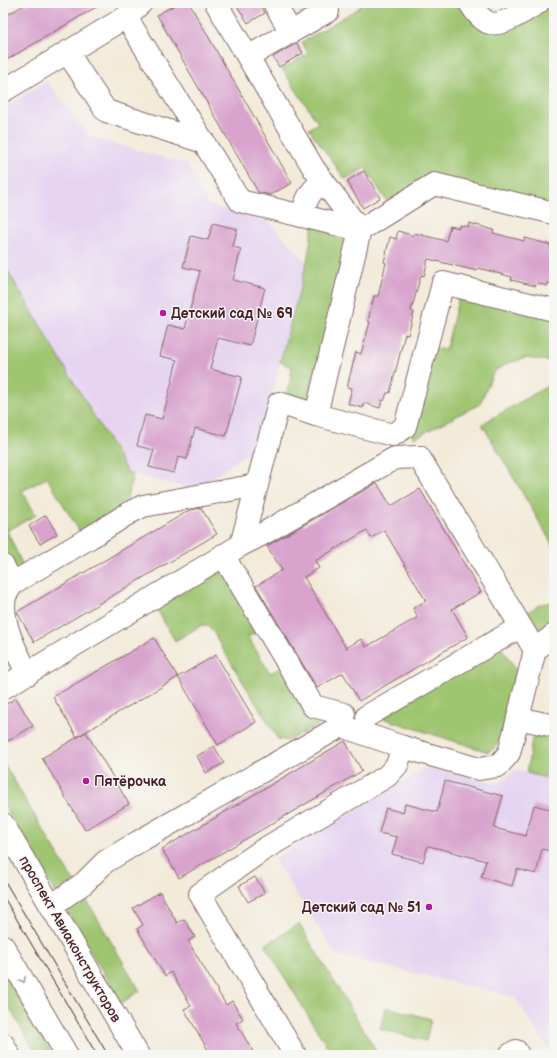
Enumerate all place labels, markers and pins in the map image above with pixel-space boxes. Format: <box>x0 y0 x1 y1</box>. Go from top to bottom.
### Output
place label: Детский сад № 69 <box>171 305 293 322</box>
marker: Детский сад № 69 <box>158 308 168 318</box>
place label: Пятёрочка <box>94 773 167 790</box>
marker: Пятёрочка <box>81 776 91 786</box>
place label: Детский сад № 51 <box>302 899 421 916</box>
marker: Детский сад № 51 <box>424 902 434 912</box>

